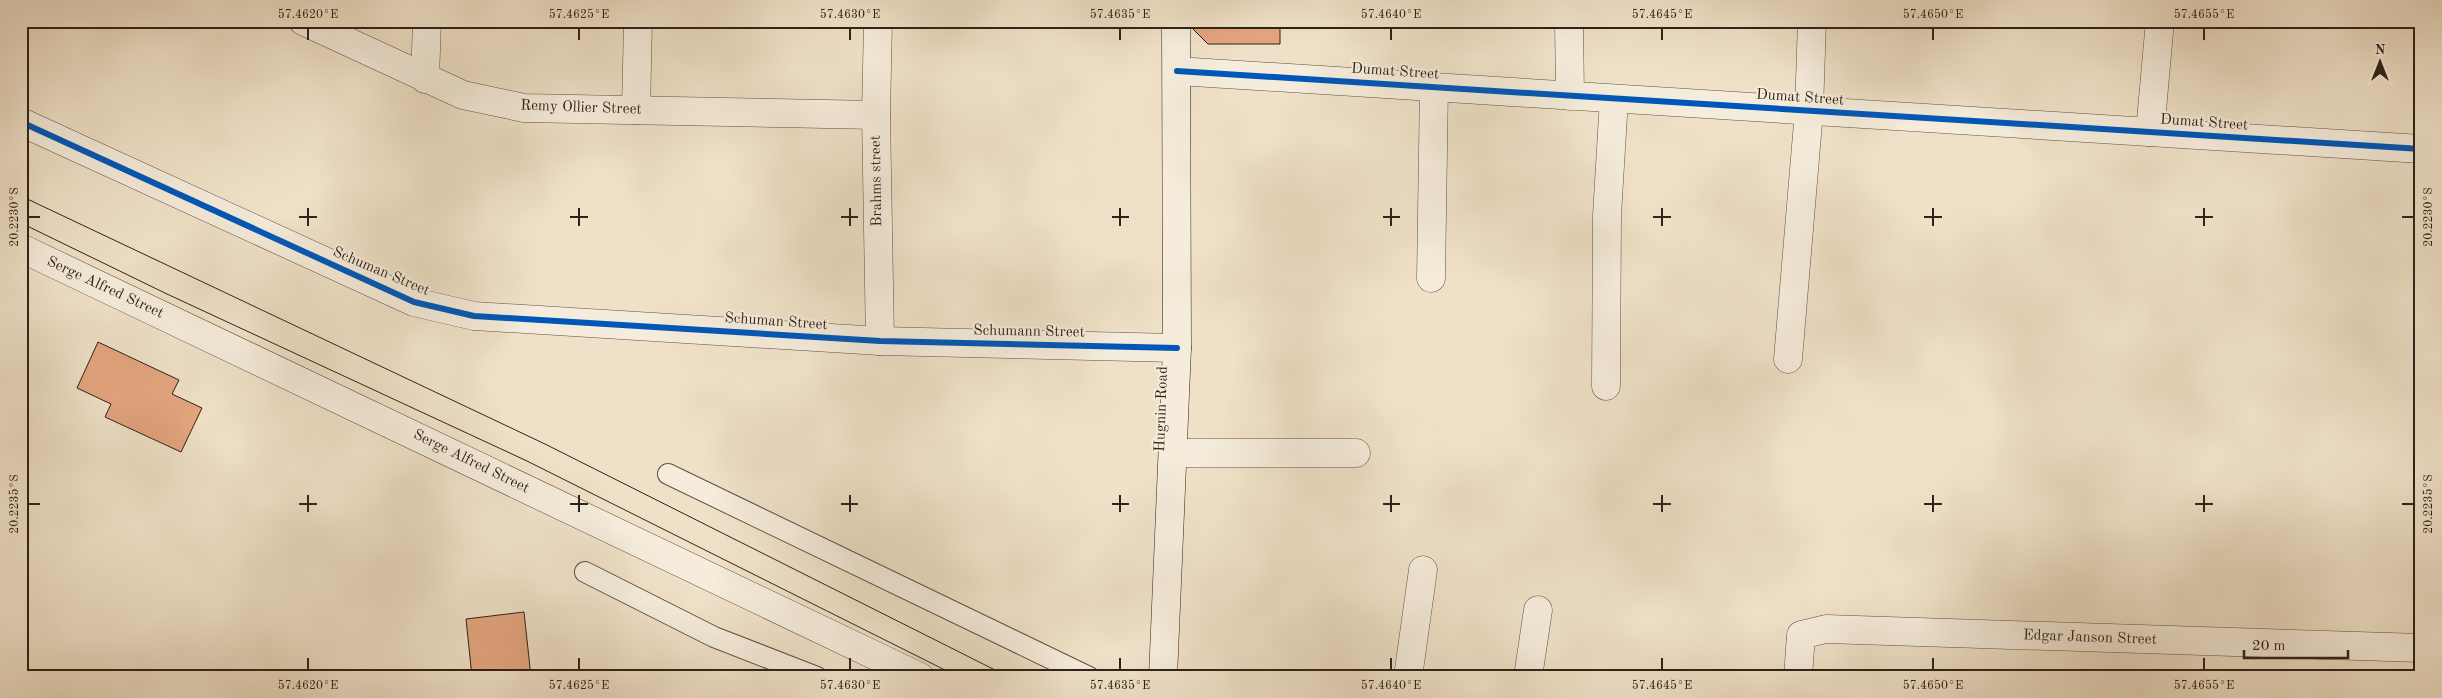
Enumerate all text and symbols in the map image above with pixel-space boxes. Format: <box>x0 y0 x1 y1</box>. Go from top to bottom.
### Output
text: 57.4620°E <box>278 8 338 21</box>
text: 57.4625°E <box>549 8 609 21</box>
text: 57.4630°E <box>820 8 880 21</box>
text: 57.4635°E <box>1090 8 1150 21</box>
text: 57.4640°E <box>1361 8 1421 21</box>
text: 57.4645°E <box>1632 8 1692 21</box>
text: 57.4650°E <box>1903 8 1963 21</box>
text: 57.4655°E <box>2174 8 2234 21</box>
north arrow <box>2354 38 2404 88</box>
text: N <box>2375 43 2386 57</box>
street label: Dumat Street <box>1350 61 1440 83</box>
street label: Dumat Street <box>1755 87 1845 109</box>
street label: Remy Ollier Street <box>520 98 642 118</box>
street label: Dumat Street <box>2159 112 2249 134</box>
street label: Brahms street <box>869 135 885 227</box>
text: 20.2230°S <box>9 187 21 247</box>
text: 20.2230°S <box>2423 187 2435 247</box>
street label: Schuman Street <box>330 245 432 299</box>
street label: Serge Alfred Street <box>44 254 166 322</box>
street label: Schuman Street <box>724 311 828 333</box>
street label: Schumann Street <box>973 324 1085 340</box>
street label: Hugnin Road <box>1153 366 1171 452</box>
street label: Serge Alfred Street <box>411 427 531 497</box>
text: 20.2235°S <box>8 474 21 534</box>
text: 20.2235°S <box>2422 474 2435 534</box>
street label: Edgar Janson Street <box>2023 628 2157 648</box>
scale bar <box>2244 628 2348 660</box>
text: 20 m <box>2252 639 2286 654</box>
text: 57.4620°E <box>278 679 338 692</box>
text: 57.4625°E <box>549 679 609 692</box>
text: 57.4630°E <box>820 679 880 692</box>
text: 57.4635°E <box>1090 679 1150 692</box>
text: 57.4640°E <box>1361 679 1421 692</box>
text: 57.4645°E <box>1632 679 1692 692</box>
text: 57.4650°E <box>1903 679 1963 692</box>
text: 57.4655°E <box>2174 679 2234 692</box>

